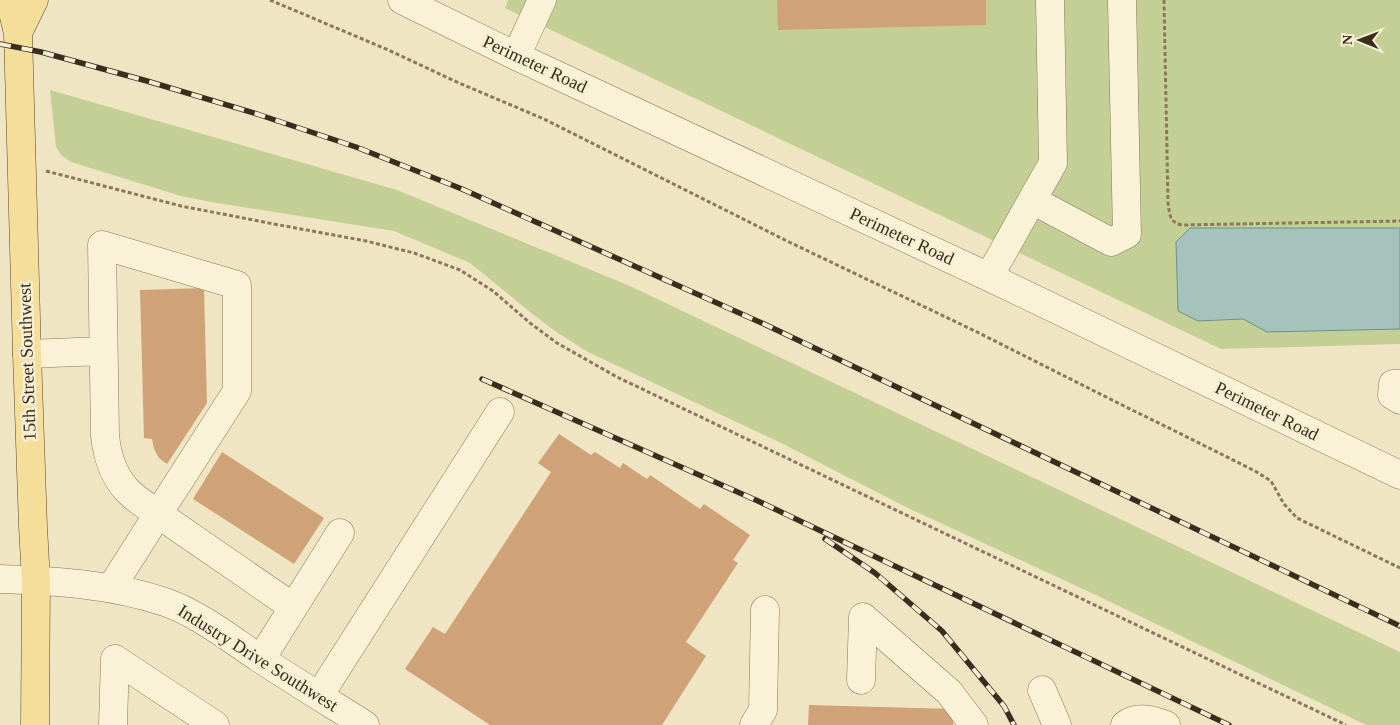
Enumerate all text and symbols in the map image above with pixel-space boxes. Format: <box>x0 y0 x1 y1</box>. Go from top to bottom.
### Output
north arrow <box>1335 15 1385 65</box>
street label: Perimeter Road <box>480 31 590 97</box>
text: N <box>1340 35 1355 45</box>
street label: Perimeter Road <box>847 203 957 269</box>
street label: 15th Street Southwest <box>14 283 40 441</box>
street label: Perimeter Road <box>1212 377 1322 445</box>
street label: Industry Drive Southwest <box>174 601 342 715</box>

